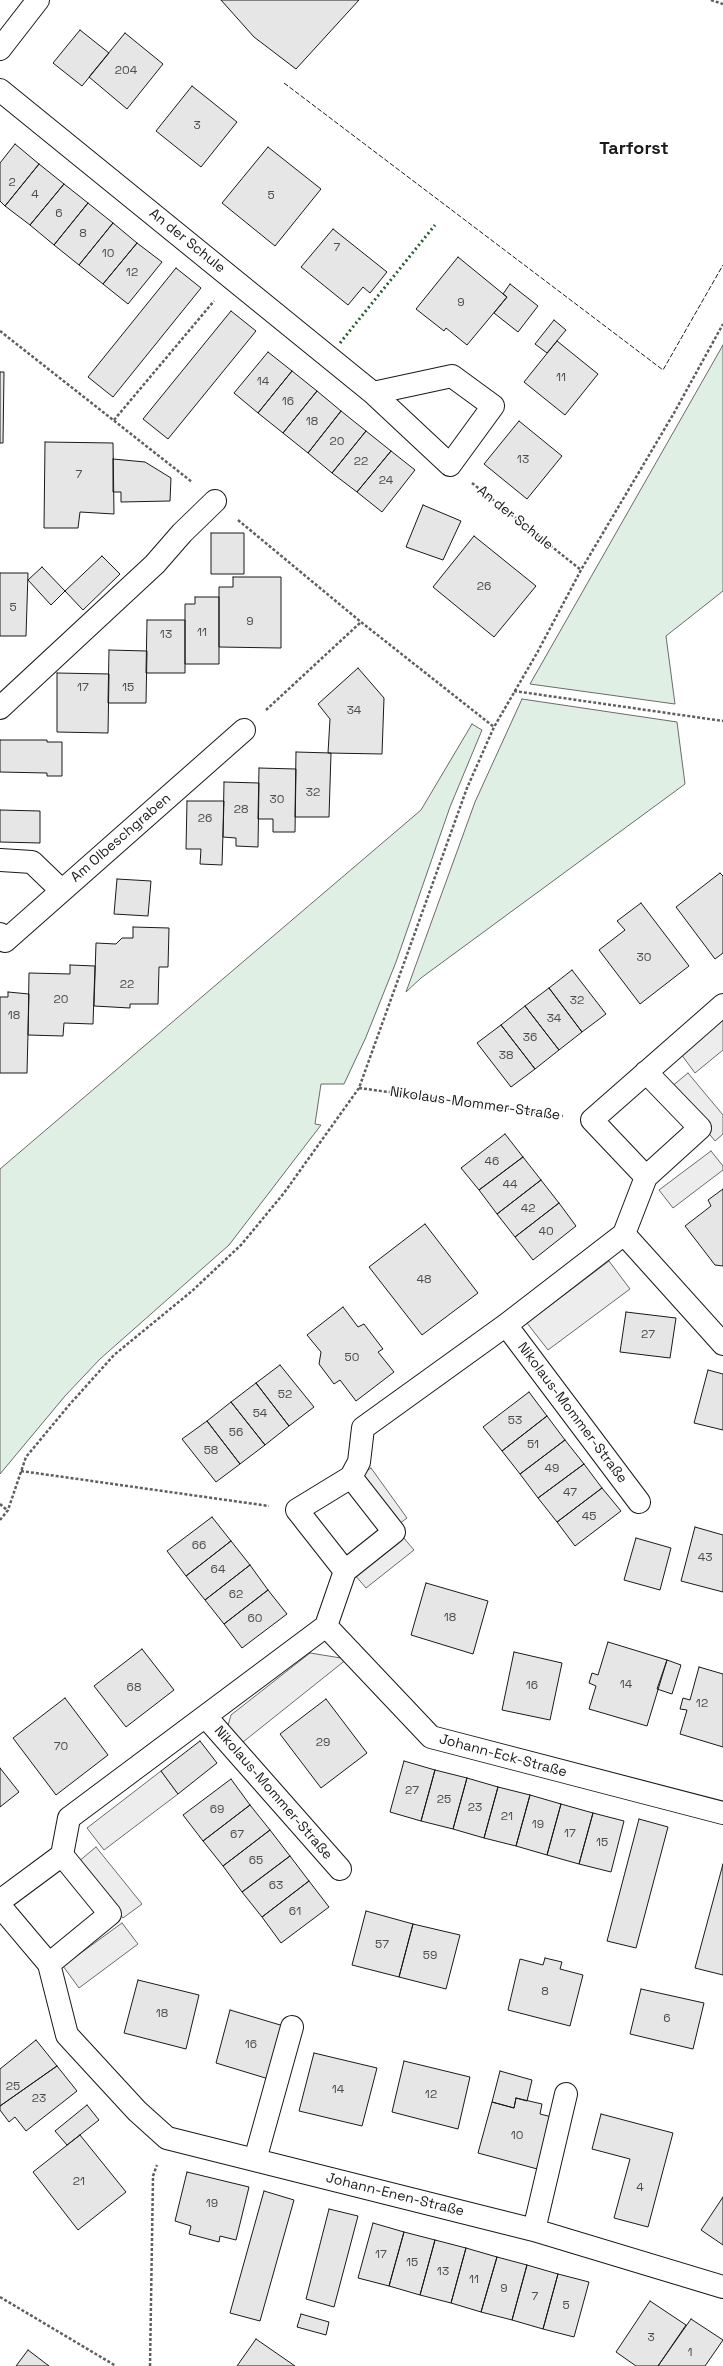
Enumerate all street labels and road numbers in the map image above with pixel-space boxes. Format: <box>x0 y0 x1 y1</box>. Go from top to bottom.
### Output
street label: An der Schule <box>146 205 228 277</box>
street label: An der Schule <box>474 482 556 554</box>
street label: Am Olbeschgraben <box>68 790 174 886</box>
street label: Nikolaus-Mommer-Straße <box>389 1084 561 1124</box>
street label: Nikolaus-Mommer-Straße <box>514 1339 630 1487</box>
street label: Nikolaus-Mommer-Straße <box>210 1723 336 1863</box>
street label: Johann-Eck-Straße <box>437 1731 569 1781</box>
street label: Johann-Enen-Straße <box>324 2170 466 2220</box>

